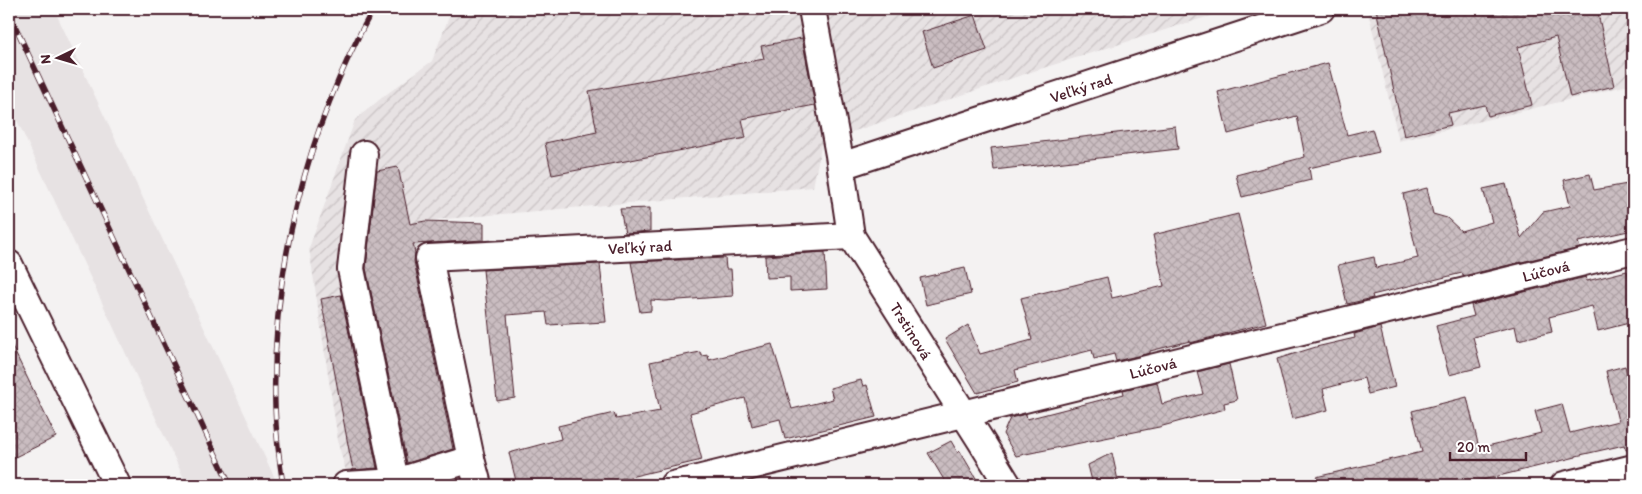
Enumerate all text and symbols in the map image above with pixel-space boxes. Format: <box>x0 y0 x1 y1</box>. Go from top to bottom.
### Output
north arrow <box>32 32 82 82</box>
text: N <box>37 54 54 65</box>
street label: Veľký rad <box>1048 69 1115 107</box>
street label: Veľký rad <box>607 236 673 258</box>
street label: Lúčová <box>1520 256 1572 286</box>
street label: Trstinová <box>886 299 936 364</box>
street label: Lúčová <box>1127 353 1179 383</box>
scale bar <box>1450 429 1526 461</box>
text: 20 m <box>1457 438 1491 456</box>

